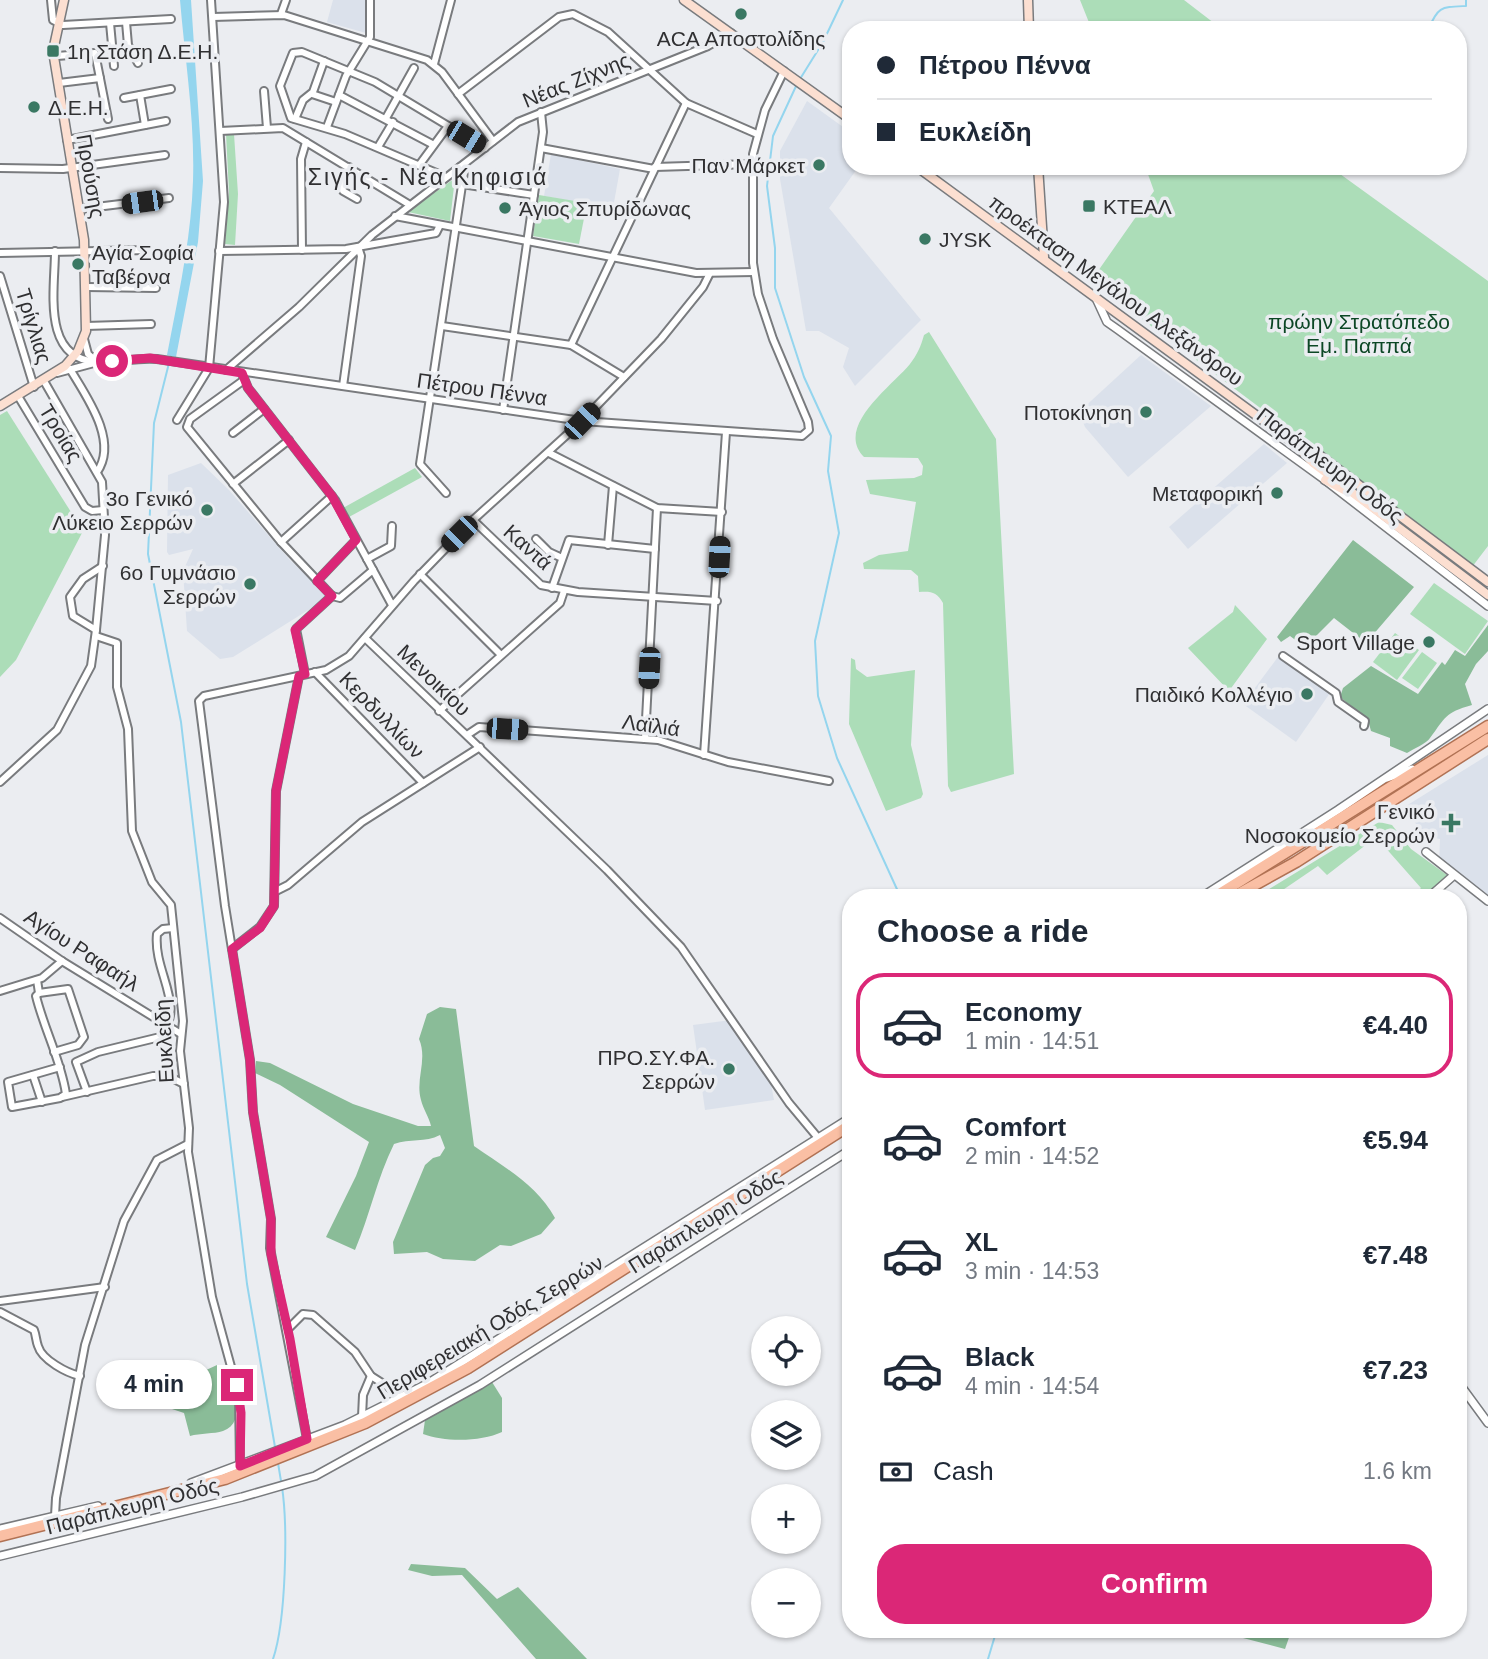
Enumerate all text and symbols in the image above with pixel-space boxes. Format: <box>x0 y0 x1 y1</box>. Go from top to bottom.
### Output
marker: ACA Αποστολίδης <box>733 6 749 22</box>
place label: ACA Αποστολίδης <box>657 27 825 50</box>
place label: 1η Στάση Δ.Ε.Η. <box>67 40 218 63</box>
marker: 1η Στάση Δ.Ε.Η. <box>45 43 61 59</box>
street label: Νέας Ζίχνης <box>519 48 633 112</box>
text: Πέτρου Πέννα <box>919 50 1091 80</box>
place label: Δ.Ε.Η. <box>48 96 109 119</box>
marker: Δ.Ε.Η. <box>26 99 42 115</box>
car <box>443 117 490 157</box>
text: Ευκλείδη <box>919 117 1032 147</box>
street label: Προύσης <box>72 132 110 220</box>
place label: Παν Μάρκετ <box>692 154 806 177</box>
marker: Παν Μάρκετ <box>811 157 827 173</box>
district label: Σιγής - Νέα Κηφισιά <box>308 164 548 190</box>
car <box>120 189 165 215</box>
street label: προέκταση Μεγάλου Αλεξάνδρου <box>985 190 1247 390</box>
place label: ΚΤΕΑΛ <box>1103 195 1172 218</box>
place label: Άγιος Σπυρίδωνας <box>519 197 691 220</box>
marker: ΚΤΕΑΛ <box>1081 198 1097 214</box>
marker: Άγιος Σπυρίδωνας <box>497 200 513 216</box>
place label: JYSK <box>939 228 992 251</box>
marker: JYSK <box>917 231 933 247</box>
place label: Αγία Σοφία Ταβέρνα <box>92 241 194 288</box>
marker: Αγία Σοφία Ταβέρνα <box>70 256 86 272</box>
street label: Τρίγλιας <box>12 286 56 366</box>
park label: πρώην Στρατόπεδο Εμ. Παππά <box>1268 310 1450 357</box>
route start <box>96 345 128 377</box>
street label: Πέτρου Πέννα <box>415 368 549 410</box>
car <box>560 399 605 443</box>
street label: Τροίας <box>35 400 87 466</box>
place label: Ποτοκίνηση <box>1024 401 1132 424</box>
street label: Παράπλευρη Οδός <box>1253 403 1407 527</box>
marker: Ποτοκίνηση <box>1138 404 1154 420</box>
place label: Μεταφορική <box>1152 482 1263 505</box>
marker: Μεταφορική <box>1269 485 1285 501</box>
place label: 3ο Γενικό Λύκειο Σερρών <box>52 487 193 534</box>
marker: 3ο Γενικό Λύκειο Σερρών <box>199 502 215 518</box>
car <box>437 512 482 556</box>
street label: Καντά <box>499 520 557 574</box>
car <box>708 535 731 579</box>
place label: 6ο Γυμνάσιο Σερρών <box>120 561 236 608</box>
marker: 6ο Γυμνάσιο Σερρών <box>242 576 258 592</box>
place label: Sport Village <box>1296 631 1415 654</box>
marker: Sport Village <box>1421 634 1437 650</box>
street label: Μενοικίου <box>393 640 475 720</box>
car <box>638 646 661 690</box>
street label: Κερδυλλίων <box>335 667 429 763</box>
place label: Παιδικό Κολλέγιο <box>1135 683 1293 706</box>
marker: Παιδικό Κολλέγιο <box>1299 686 1315 702</box>
street label: Λαϊλιά <box>621 710 681 740</box>
car <box>486 717 529 741</box>
place label: Γενικό Νοσοκομείο Σερρών <box>1245 800 1435 847</box>
marker: Γενικό Νοσοκομείο Σερρών <box>1441 813 1461 833</box>
street label: Αγίου Ραφαήλ <box>20 904 144 996</box>
text: Choose a ride <box>877 913 1089 949</box>
icon: car <box>881 994 944 1057</box>
text: Economy <box>965 997 1082 1027</box>
street label: Ευκλείδη <box>150 999 178 1083</box>
text: €4.40 <box>1363 1010 1428 1040</box>
text: 1 min · 14:51 <box>965 1028 1099 1054</box>
place label: ΠΡΟ.ΣΥ.ΦΑ. Σερρών <box>598 1046 715 1093</box>
marker: ΠΡΟ.ΣΥ.ΦΑ. Σερρών <box>721 1061 737 1077</box>
icon: car <box>881 1109 944 1172</box>
text: Comfort <box>965 1112 1066 1142</box>
text: €5.94 <box>1363 1125 1428 1155</box>
text: 2 min · 14:52 <box>965 1143 1099 1169</box>
street label: Παράπλευρη Οδός <box>624 1164 786 1278</box>
icon: car <box>881 1224 944 1287</box>
text: XL <box>965 1227 998 1257</box>
text: €7.48 <box>1363 1240 1428 1270</box>
street label: Περιφερειακή Οδός Σερρών <box>373 1250 607 1404</box>
text: 3 min · 14:53 <box>965 1258 1099 1284</box>
map controls <box>751 1316 821 1638</box>
button: locate <box>751 1316 821 1386</box>
icon: car <box>881 1339 944 1402</box>
text: Black <box>965 1342 1034 1372</box>
text: €7.23 <box>1363 1355 1428 1385</box>
callout: 4 min <box>97 1360 212 1410</box>
route end <box>221 1369 253 1401</box>
text: 4 min <box>124 1371 184 1397</box>
text: 4 min · 14:54 <box>965 1373 1099 1399</box>
button: layers <box>751 1400 821 1470</box>
icon: cash <box>877 1453 915 1491</box>
text: Cash <box>933 1456 994 1486</box>
text: 1.6 km <box>1363 1458 1432 1484</box>
street label: Παράπλευρη Οδός <box>44 1473 220 1539</box>
button: + <box>751 1484 821 1554</box>
button: Confirm <box>877 1544 1432 1624</box>
button: − <box>751 1568 821 1638</box>

